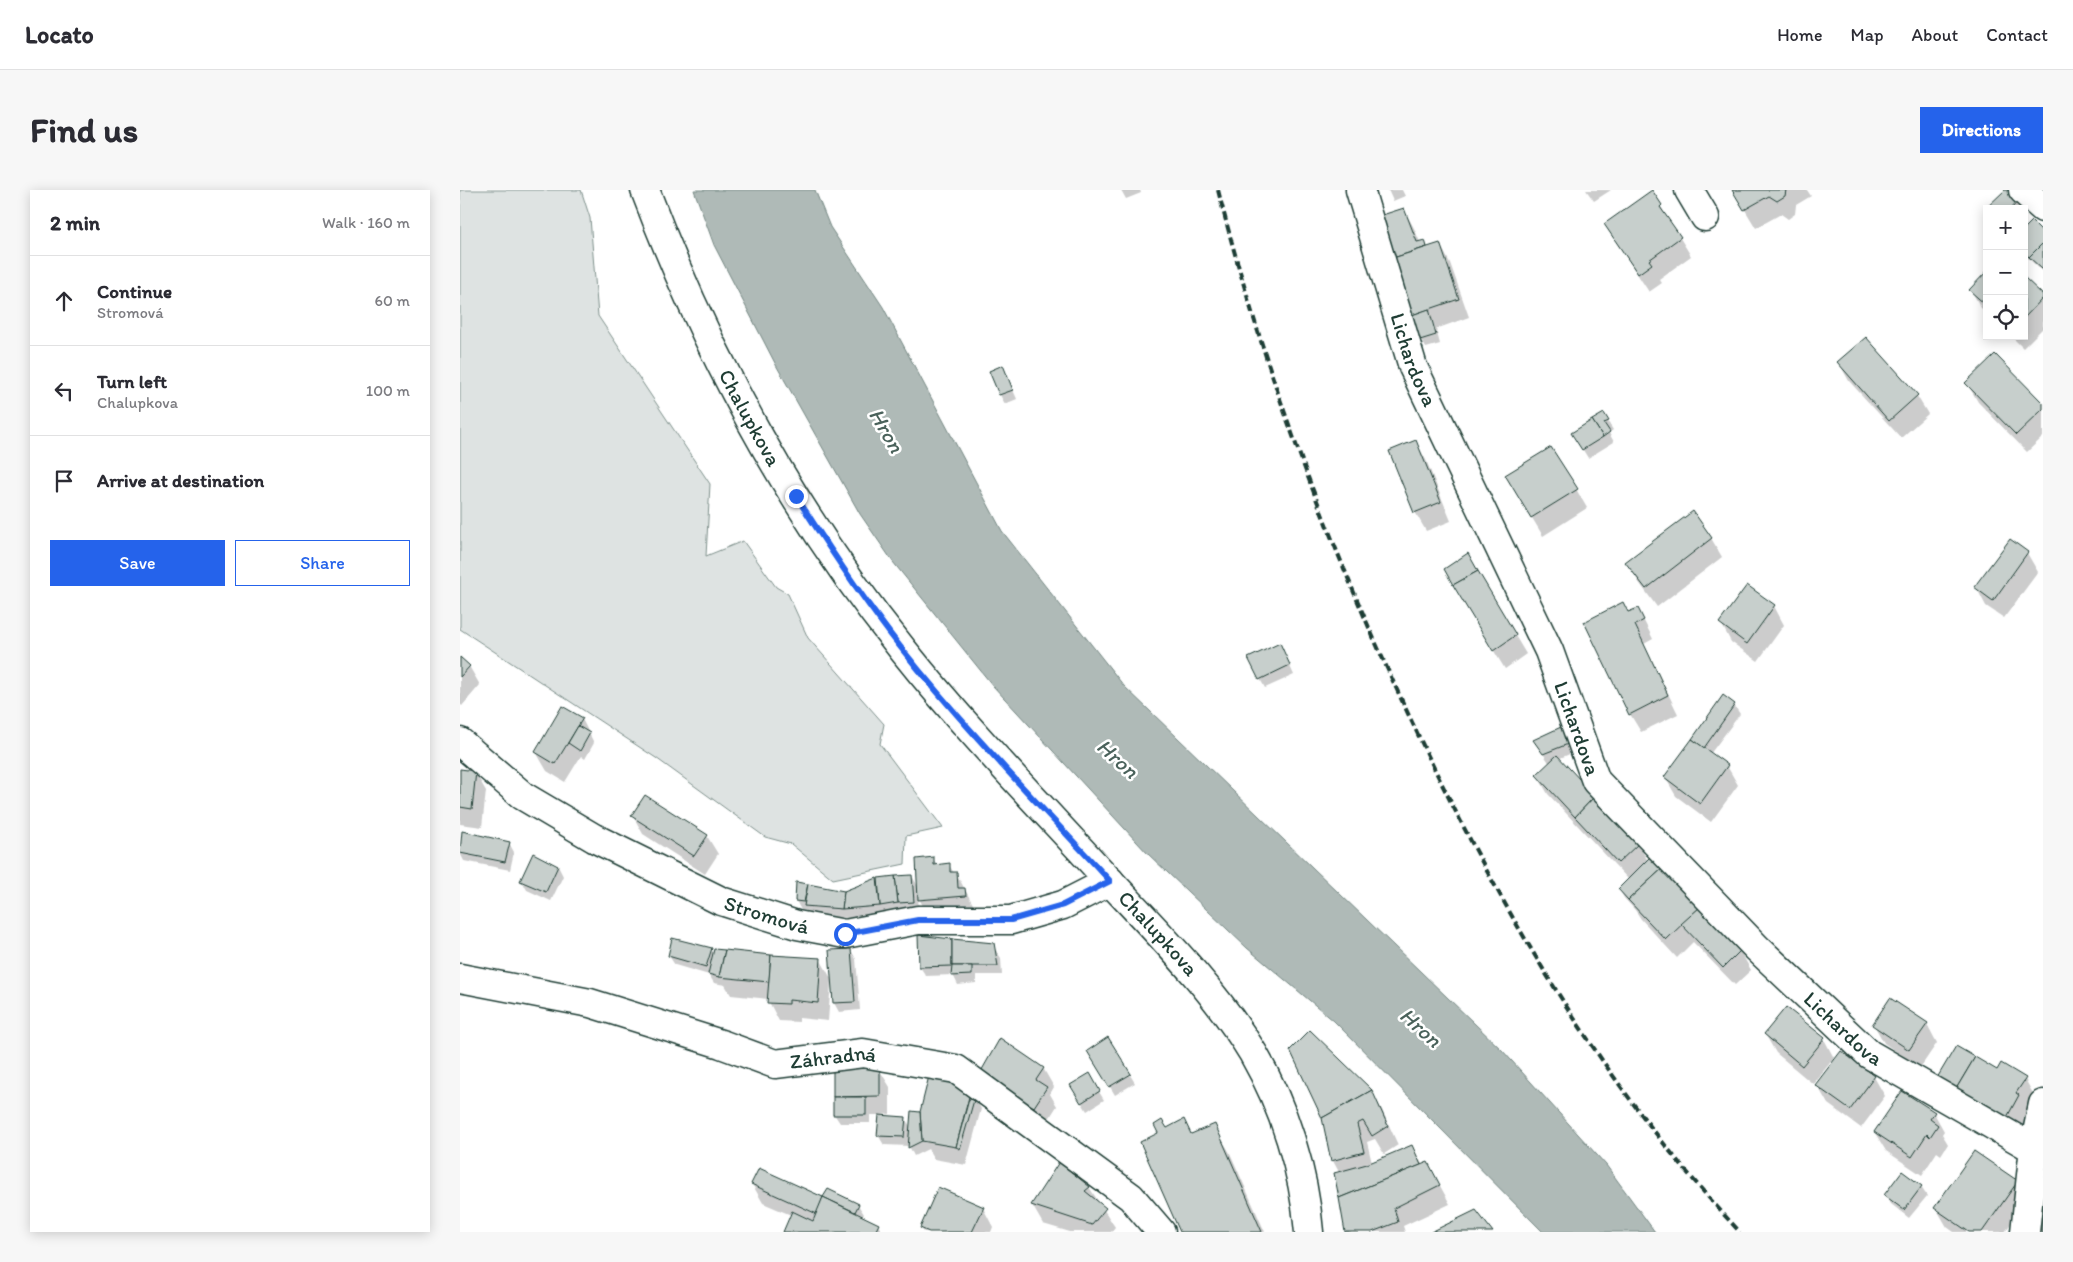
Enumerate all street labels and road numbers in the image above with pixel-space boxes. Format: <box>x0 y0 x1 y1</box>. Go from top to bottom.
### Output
street label: Lichardova <box>1385 310 1443 410</box>
street label: Chalupkova <box>714 365 787 471</box>
street label: Lichardova <box>1549 678 1606 779</box>
street label: Chalupkova <box>1113 885 1204 981</box>
street label: Stromová <box>721 890 811 939</box>
street label: Lichardova <box>1799 986 1887 1071</box>
street label: Záhradná <box>788 1040 879 1074</box>

